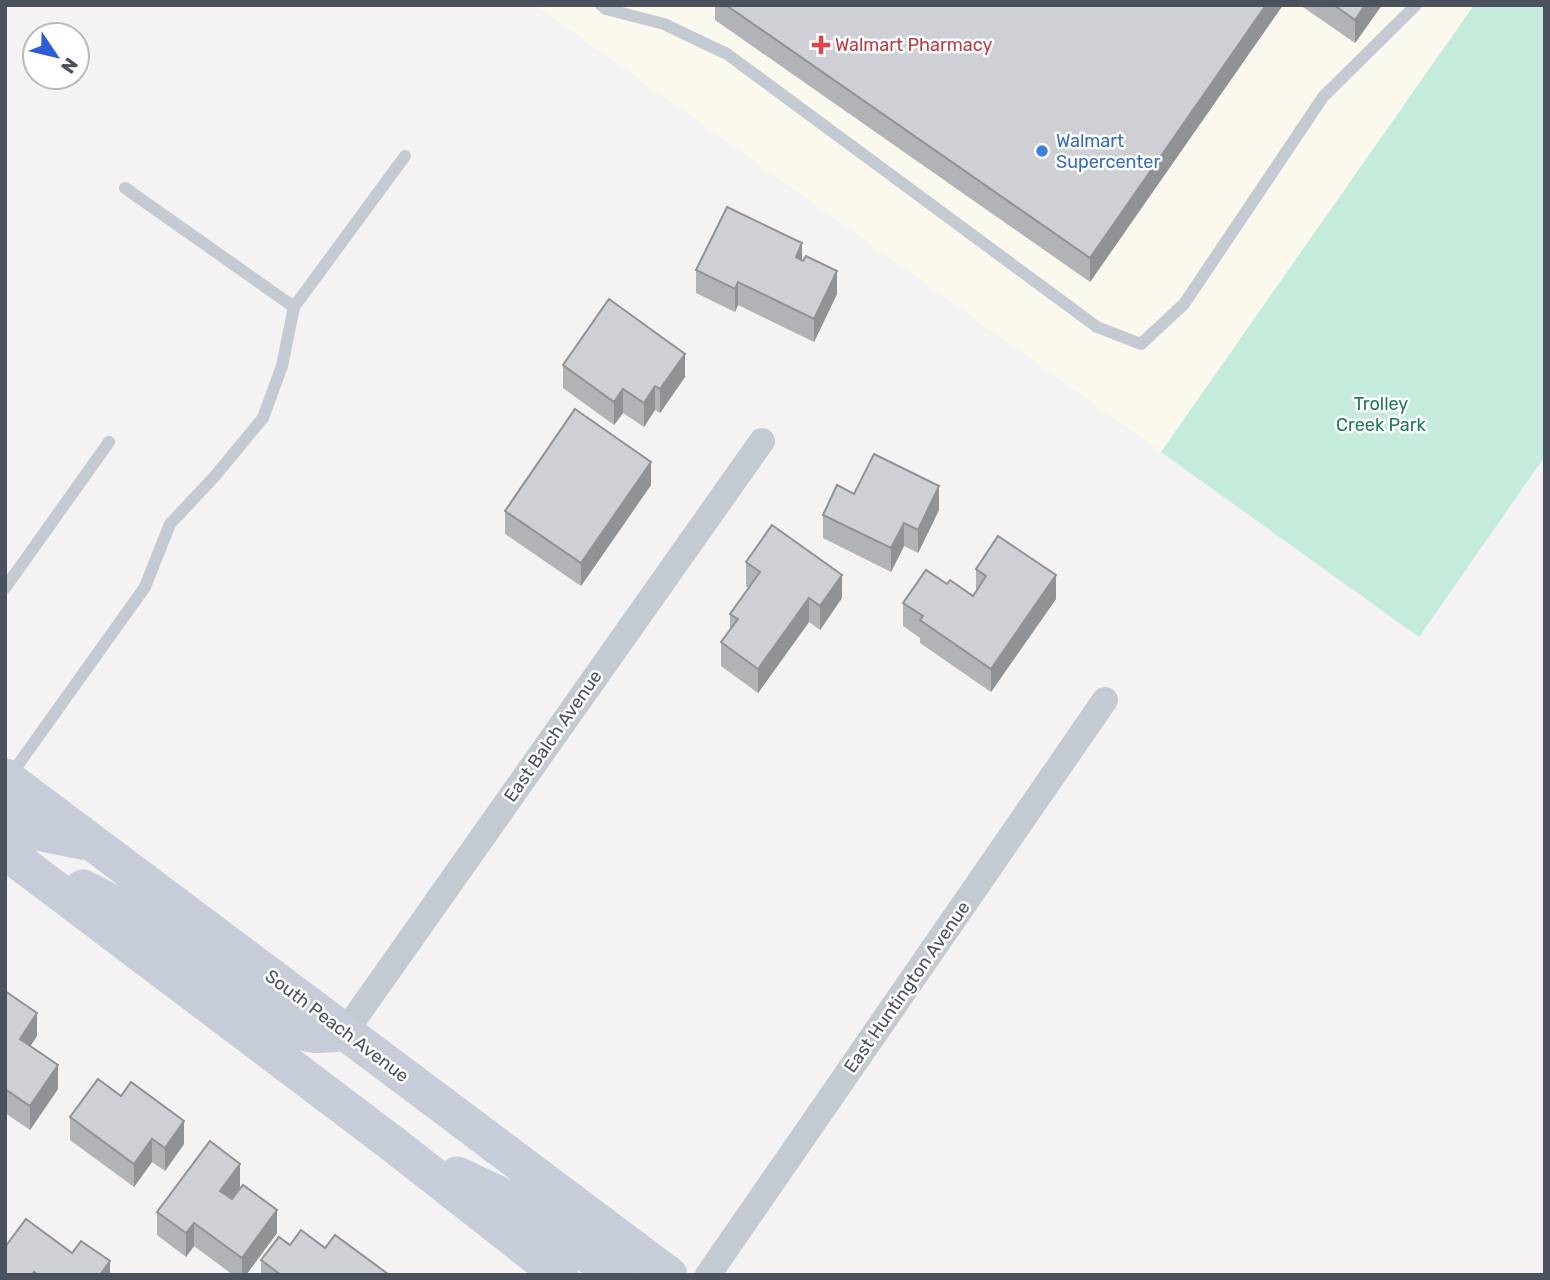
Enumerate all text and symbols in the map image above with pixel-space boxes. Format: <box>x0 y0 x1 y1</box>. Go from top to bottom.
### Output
north arrow <box>21 21 91 91</box>
place label: Walmart Pharmacy <box>835 34 992 56</box>
marker: Walmart Pharmacy <box>813 37 829 53</box>
text: N <box>56 53 83 78</box>
place label: Walmart Supercenter <box>1056 130 1160 173</box>
marker: Walmart Supercenter <box>1034 143 1050 159</box>
park label: Trolley Creek Park <box>1336 393 1427 436</box>
street label: East Balch Avenue <box>499 666 607 806</box>
street label: East Huntington Avenue <box>839 897 975 1077</box>
street label: South Peach Avenue <box>261 965 413 1087</box>

